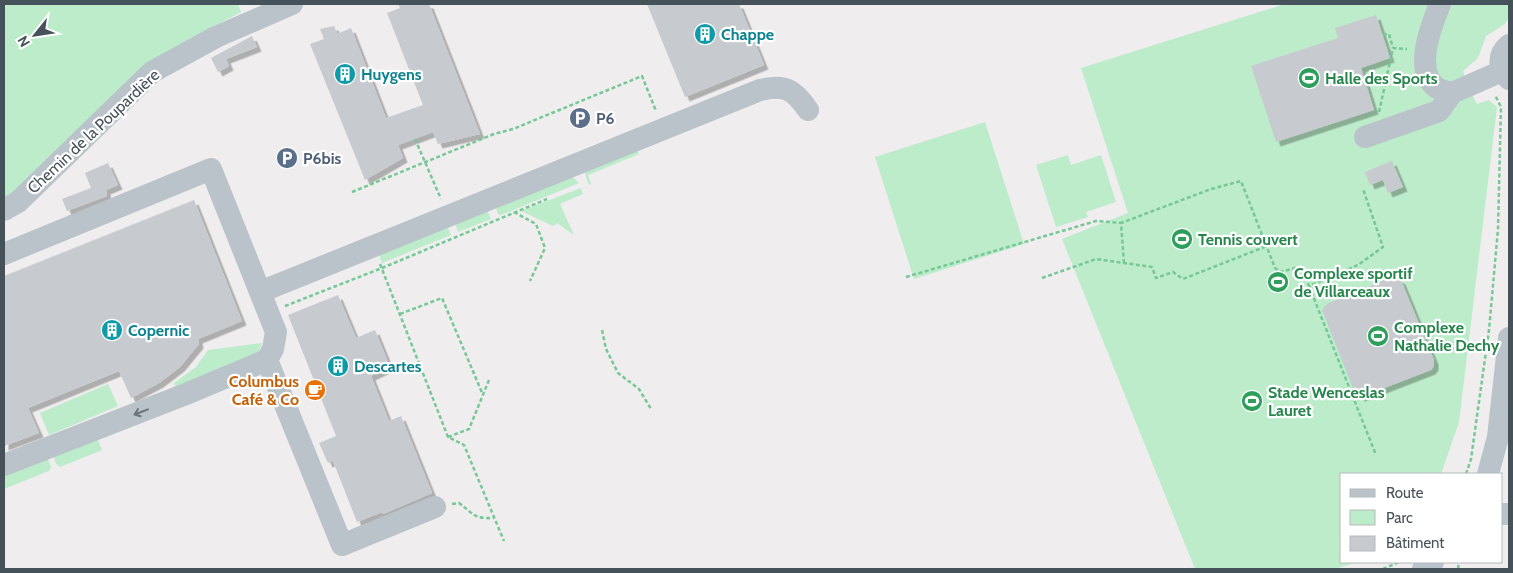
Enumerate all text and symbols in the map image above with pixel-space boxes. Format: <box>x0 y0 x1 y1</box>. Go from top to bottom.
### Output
north arrow <box>10 10 60 60</box>
building icon: Chappe <box>693 22 717 46</box>
place label: Chappe <box>721 25 774 44</box>
text: N <box>13 33 34 50</box>
building icon: Huygens <box>333 62 357 86</box>
street label: Chemin de la Poupardière <box>23 65 163 197</box>
place label: Huygens <box>361 65 422 84</box>
sports icon: Halle des Sports <box>1297 66 1321 90</box>
place label: Halle des Sports <box>1325 69 1438 88</box>
parking icon: P6 <box>568 106 592 130</box>
place label: P6 <box>596 109 615 128</box>
parking icon: P6bis <box>275 146 299 170</box>
place label: P6bis <box>303 149 342 168</box>
sports icon: Tennis couvert <box>1170 227 1194 251</box>
place label: Tennis couvert <box>1198 230 1298 249</box>
place label: Complexe sportif de Villarceaux <box>1294 264 1413 301</box>
sports icon: Complexe sportif de Villarceaux <box>1266 270 1290 294</box>
building icon: Copernic <box>100 318 124 342</box>
place label: Complexe Nathalie Dechy <box>1394 318 1500 355</box>
place label: Copernic <box>128 321 189 340</box>
sports icon: Complexe Nathalie Dechy <box>1366 324 1390 348</box>
building icon: Descartes <box>326 354 350 378</box>
place label: Descartes <box>354 357 422 376</box>
place label: Columbus Café & Co <box>229 372 299 409</box>
cafe icon: Columbus Café & Co <box>303 378 327 402</box>
place label: Stade Wenceslas Lauret <box>1268 383 1385 420</box>
sports icon: Stade Wenceslas Lauret <box>1240 389 1264 413</box>
one-way arrow <box>134 408 149 417</box>
legend <box>1340 473 1503 563</box>
text: Route <box>1386 484 1424 502</box>
text: Parc <box>1386 509 1413 527</box>
text: Bâtiment <box>1386 534 1444 552</box>

